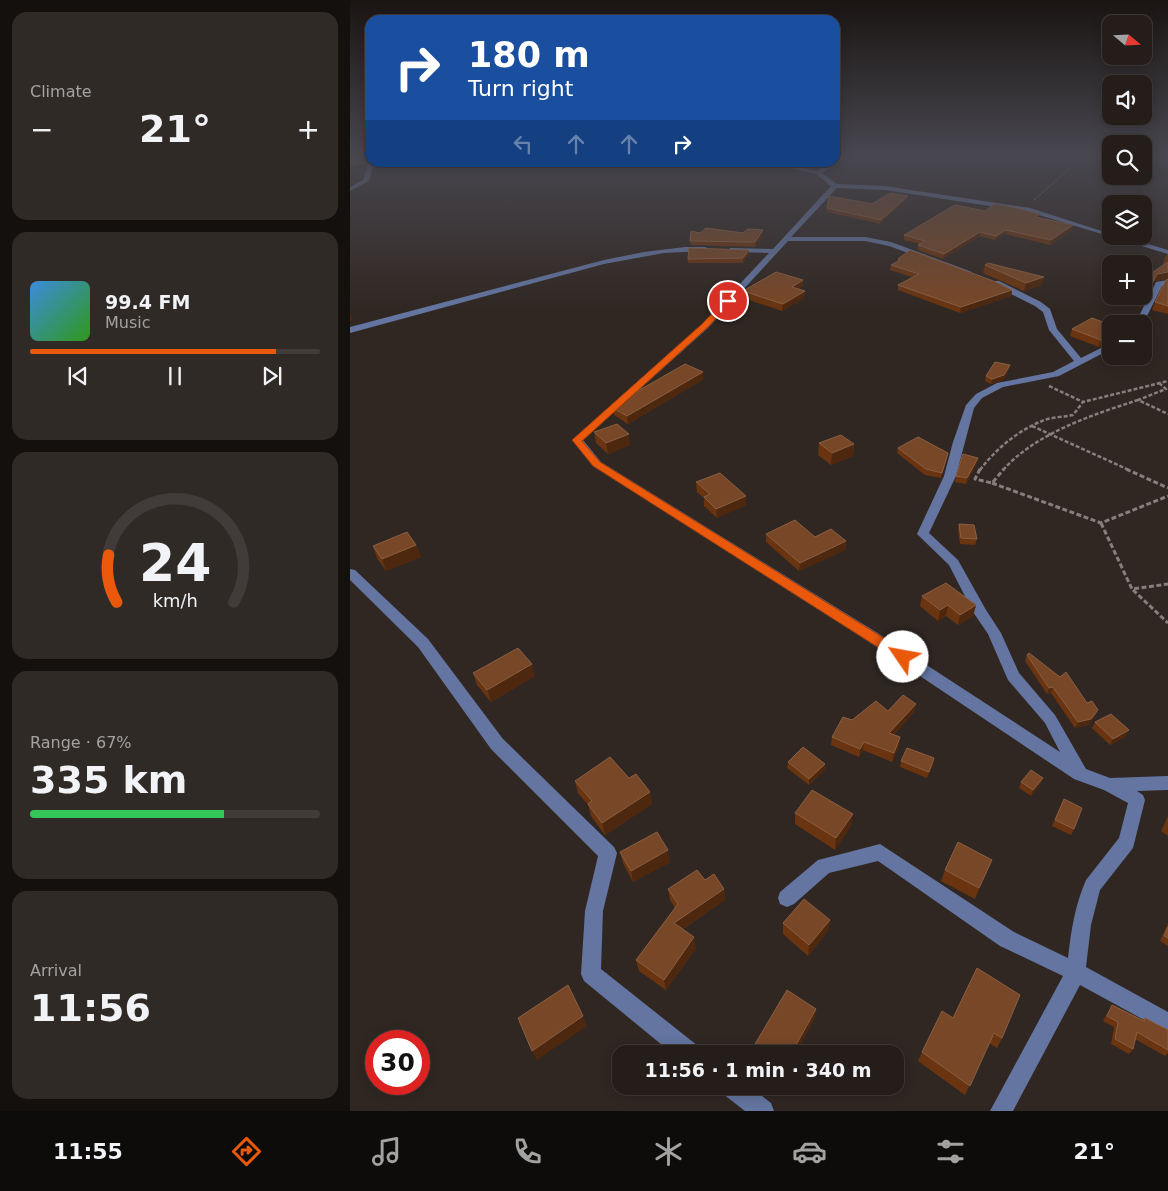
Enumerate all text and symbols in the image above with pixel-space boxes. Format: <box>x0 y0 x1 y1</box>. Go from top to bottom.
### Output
north arrow <box>1102 15 1152 65</box>
map controls <box>1102 15 1152 365</box>
icon: right <box>385 35 450 100</box>
text: 180 m <box>468 35 590 75</box>
button: sound <box>1102 75 1152 125</box>
text: Turn right <box>468 76 573 101</box>
text: Climate <box>30 82 92 101</box>
text: 21° <box>139 107 211 151</box>
text: − <box>30 113 53 146</box>
text: + <box>297 113 320 146</box>
icon: left <box>509 130 537 158</box>
icon: ahead <box>562 130 590 158</box>
icon: ahead <box>615 130 643 158</box>
icon: right <box>668 130 696 158</box>
button: search <box>1102 135 1152 185</box>
button: layers <box>1102 195 1152 245</box>
button: + <box>1102 255 1152 305</box>
pin <box>707 280 749 322</box>
icon: arrive <box>714 287 742 315</box>
text: 99.4 FM <box>105 291 190 313</box>
text: Music <box>105 313 151 332</box>
button: − <box>1102 315 1152 365</box>
icon: previous <box>64 362 92 390</box>
icon: pause <box>161 362 189 390</box>
icon: next <box>258 362 286 390</box>
text: 24 <box>139 533 211 593</box>
text: km/h <box>152 590 198 611</box>
position arrow <box>876 630 928 682</box>
text: Range · 67% <box>30 733 132 752</box>
text: 335 km <box>30 758 187 802</box>
text: Arrival <box>30 961 82 980</box>
text: 11:56 <box>30 986 151 1030</box>
speed limit sign: 30 <box>365 1030 430 1095</box>
text: 11:56 · 1 min · 340 m <box>644 1059 872 1081</box>
icon: directions <box>229 1134 264 1169</box>
icon: music <box>369 1134 404 1169</box>
icon: phone <box>510 1134 545 1169</box>
icon: climate <box>651 1134 686 1169</box>
icon: car <box>792 1134 827 1169</box>
icon: filters <box>933 1134 968 1169</box>
text: 11:55 <box>53 1139 123 1164</box>
text: 21° <box>1073 1139 1115 1164</box>

